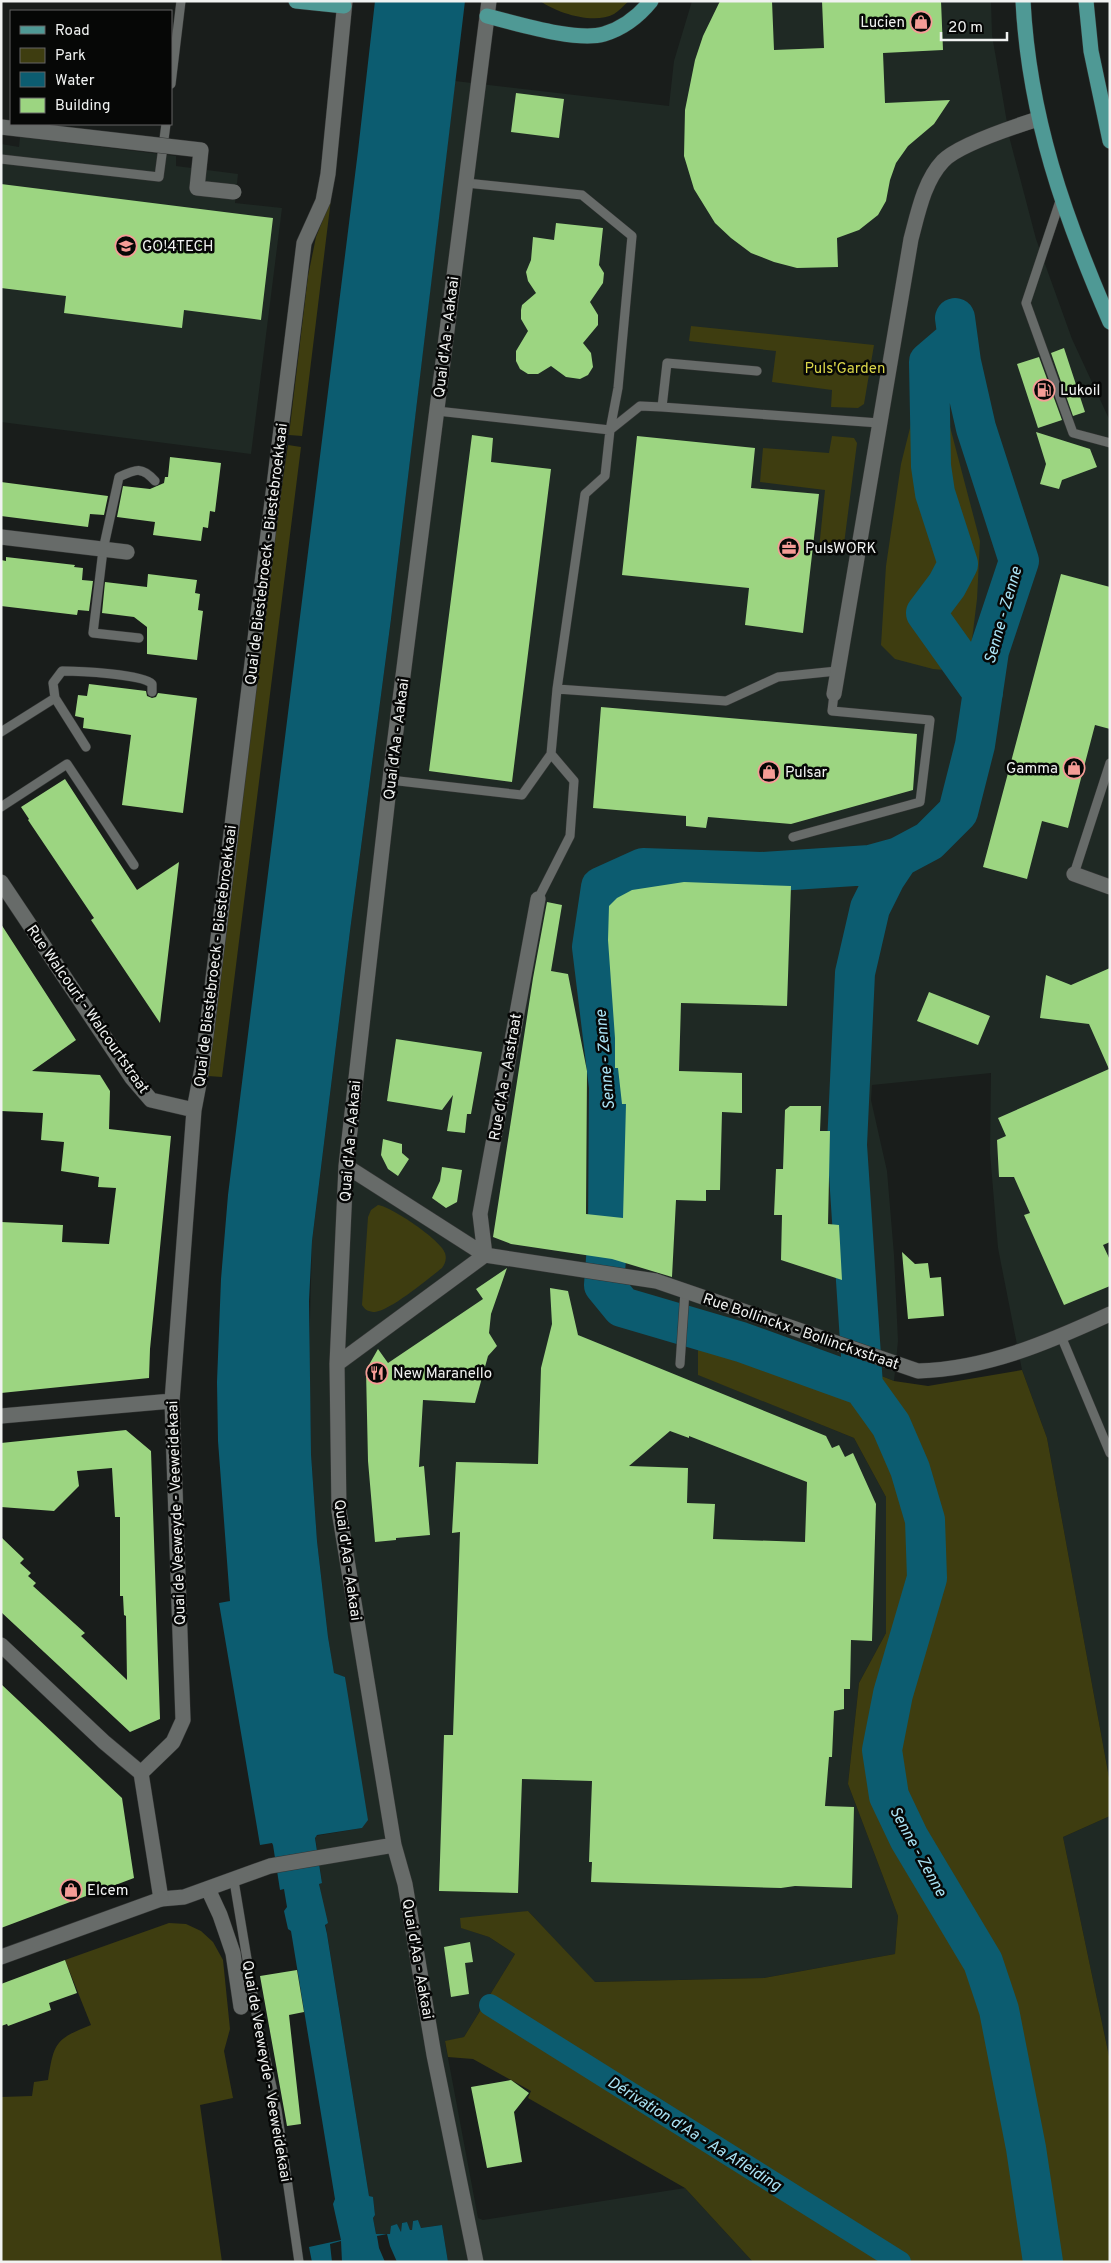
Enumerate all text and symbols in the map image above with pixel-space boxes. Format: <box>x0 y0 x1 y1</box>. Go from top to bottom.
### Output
legend <box>10 10 172 125</box>
shop icon: Lucien <box>909 10 933 34</box>
scale bar <box>941 10 1007 42</box>
place label: Lucien <box>860 14 905 33</box>
text: 20 m <box>948 19 983 38</box>
text: Road <box>55 22 90 41</box>
text: Park <box>55 47 86 66</box>
text: Water <box>55 72 95 91</box>
text: Building <box>55 97 110 116</box>
school or university icon: GO!4TECH <box>114 234 138 258</box>
place label: GO!4TECH <box>142 238 214 257</box>
street label: Quai d'Aa - Aakaai <box>431 275 464 399</box>
park label: Puls'Garden <box>805 360 885 379</box>
fuel station icon: Lukoil <box>1032 378 1056 402</box>
place label: Lukoil <box>1060 382 1100 401</box>
street label: Quai de Biestebroeck - Biestebroekkaai <box>242 422 293 686</box>
office icon: PulsWORK <box>777 536 801 560</box>
place label: PulsWORK <box>805 540 876 559</box>
water label: Senne - Zenne <box>981 564 1028 666</box>
street label: Quai d'Aa - Aakaai <box>381 677 414 801</box>
shop icon: Gamma <box>1062 756 1086 780</box>
shop icon: Pulsar <box>757 760 781 784</box>
place label: Gamma <box>1006 760 1058 779</box>
place label: Pulsar <box>785 764 828 783</box>
street label: Quai de Biestebroeck - Biestebroekkaai <box>191 824 242 1088</box>
street label: Rue Walcourt - Walcourtstraat <box>21 922 152 1098</box>
water label: Senne - Zenne <box>592 1008 620 1111</box>
street label: Rue d'Aa - Aastraat <box>486 1012 527 1142</box>
street label: Quai d'Aa - Aakaai <box>337 1079 366 1203</box>
street label: Rue Bollinckx - Bollinckxstraat <box>700 1290 901 1375</box>
restaurant icon: New Maranello <box>365 1361 389 1385</box>
place label: New Maranello <box>393 1365 492 1384</box>
street label: Quai de Veeweyde - Veeweidekaai <box>164 1400 191 1626</box>
street label: Quai d'Aa - Aakaai <box>329 1498 364 1622</box>
water label: Senne - Zenne <box>884 1803 951 1901</box>
shop icon: Elcem <box>59 1878 83 1902</box>
place label: Elcem <box>87 1882 128 1901</box>
street label: Quai d'Aa - Aakaai <box>397 1897 436 2021</box>
street label: Quai de Veeweyde - Veeweidekaai <box>237 1959 294 2184</box>
water label: Dérivation d'Aa - Aa Afleiding <box>603 2073 785 2197</box>

